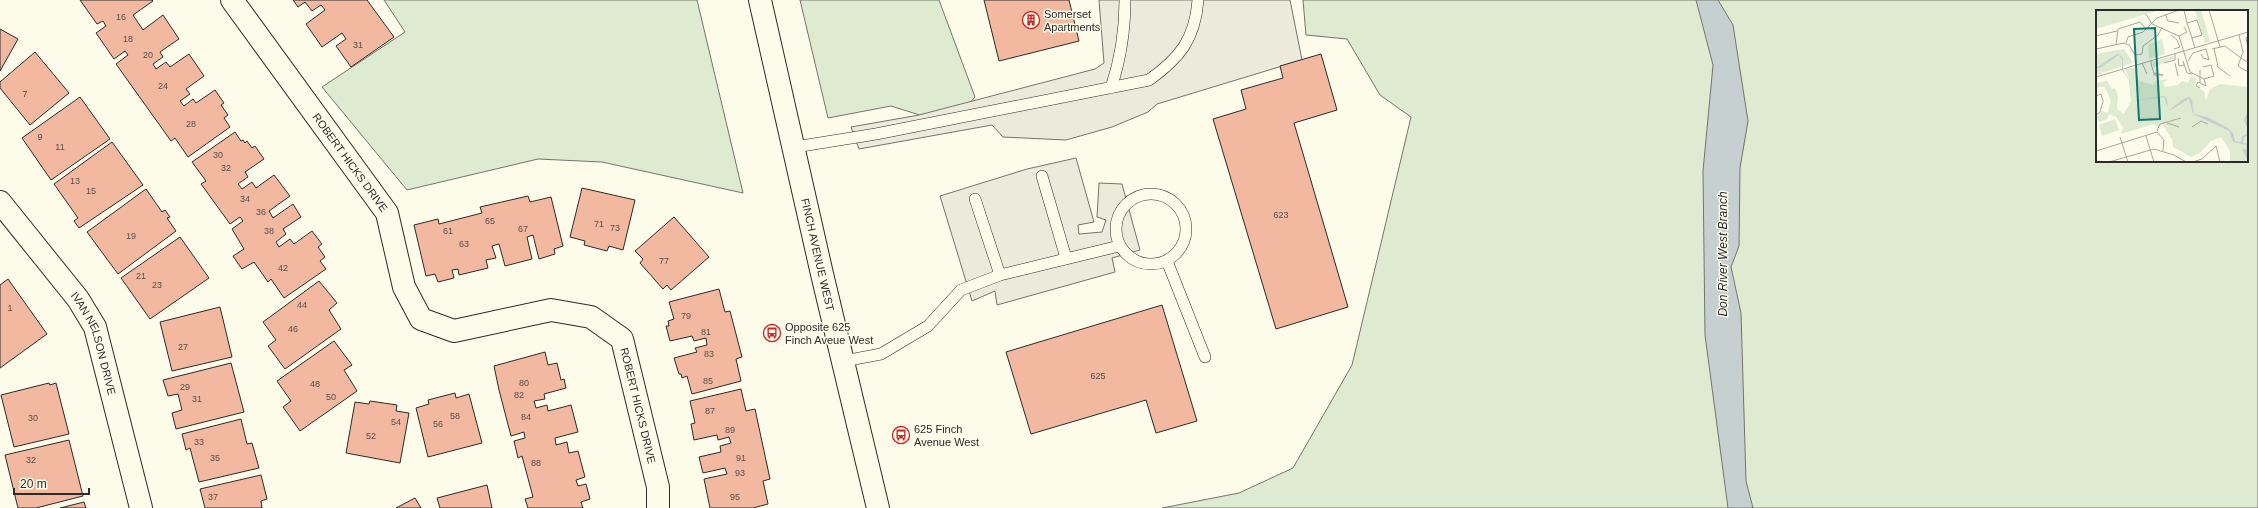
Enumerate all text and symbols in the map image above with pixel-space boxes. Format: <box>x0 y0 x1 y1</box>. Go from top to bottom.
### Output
place label: Somerset Apartments <box>1044 8 1101 33</box>
building icon: Somerset Apartments <box>1021 10 1041 30</box>
inset map <box>2096 10 2248 162</box>
house number: 16 <box>116 12 126 22</box>
house number: 18 <box>123 34 133 44</box>
house number: 31 <box>353 40 363 50</box>
house number: 20 <box>143 50 153 60</box>
house number: 24 <box>158 81 168 91</box>
house number: 7 <box>22 89 28 99</box>
street label: ROBERT HICKS DRIVE <box>310 111 390 214</box>
house number: 28 <box>186 119 196 129</box>
house number: 9 <box>37 132 43 142</box>
house number: 11 <box>55 142 65 152</box>
house number: 30 <box>213 150 223 160</box>
house number: 32 <box>221 163 231 173</box>
house number: 13 <box>70 176 80 186</box>
house number: 15 <box>86 186 96 196</box>
water label: Don River West Branch <box>1716 191 1730 317</box>
house number: 34 <box>240 194 250 204</box>
street label: FINCH AVENUE WEST <box>799 197 837 312</box>
house number: 36 <box>256 207 266 217</box>
house number: 623 <box>1273 210 1289 220</box>
house number: 65 <box>485 216 495 226</box>
house number: 71 <box>594 219 604 229</box>
house number: 73 <box>610 223 620 233</box>
house number: 67 <box>518 224 528 234</box>
house number: 38 <box>264 226 274 236</box>
house number: 61 <box>443 226 453 236</box>
house number: 19 <box>126 231 136 241</box>
house number: 63 <box>459 239 469 249</box>
house number: 77 <box>659 256 669 266</box>
house number: 42 <box>278 263 288 273</box>
house number: 21 <box>136 271 146 281</box>
house number: 23 <box>152 280 162 290</box>
street label: IVAN NELSON DRIVE <box>69 289 118 396</box>
house number: 44 <box>297 300 307 310</box>
house number: 1 <box>7 303 13 313</box>
house number: 79 <box>681 311 691 321</box>
place label: Opposite 625 Finch Aveue West <box>785 321 873 346</box>
bus stop icon: Opposite 625 Finch Aveue West <box>762 323 782 343</box>
house number: 46 <box>288 324 298 334</box>
house number: 81 <box>701 327 711 337</box>
house number: 27 <box>178 342 188 352</box>
street label: ROBERT HICKS DRIVE <box>618 346 658 465</box>
house number: 83 <box>704 349 714 359</box>
house number: 625 <box>1090 371 1106 381</box>
house number: 85 <box>703 376 713 386</box>
house number: 80 <box>519 378 529 388</box>
house number: 48 <box>310 379 320 389</box>
house number: 29 <box>180 382 190 392</box>
house number: 82 <box>514 390 524 400</box>
house number: 50 <box>326 392 336 402</box>
house number: 31 <box>192 394 202 404</box>
house number: 87 <box>705 406 715 416</box>
house number: 58 <box>450 411 460 421</box>
house number: 84 <box>521 412 531 422</box>
house number: 30 <box>28 413 38 423</box>
house number: 54 <box>391 417 401 427</box>
house number: 56 <box>433 419 443 429</box>
place label: 625 Finch Avenue West <box>914 423 979 448</box>
house number: 89 <box>725 425 735 435</box>
bus stop icon: 625 Finch Avenue West <box>891 425 911 445</box>
house number: 52 <box>366 431 376 441</box>
house number: 33 <box>194 437 204 447</box>
house number: 35 <box>210 453 220 463</box>
house number: 91 <box>736 453 746 463</box>
house number: 32 <box>26 455 36 465</box>
house number: 88 <box>531 458 541 468</box>
house number: 93 <box>735 468 745 478</box>
scale bar <box>14 470 89 496</box>
text: 20 m <box>20 477 47 491</box>
house number: 37 <box>208 492 218 502</box>
house number: 95 <box>730 492 740 502</box>

